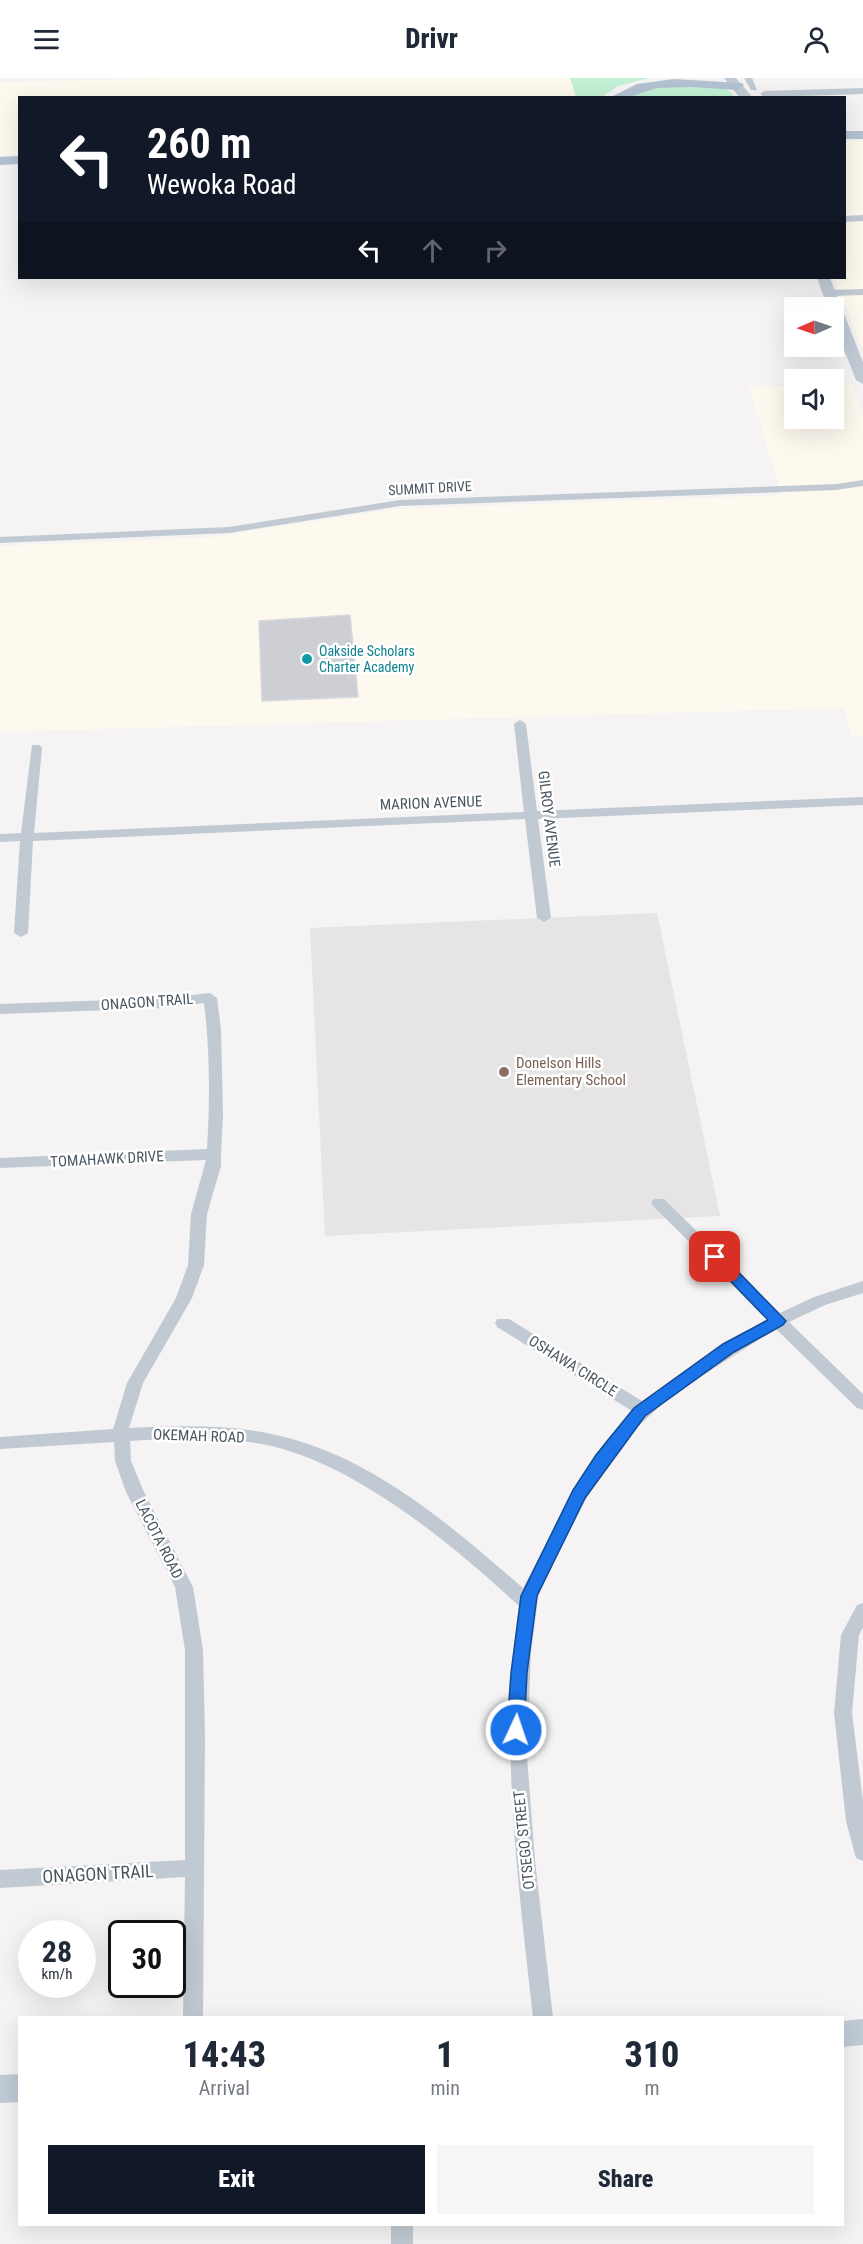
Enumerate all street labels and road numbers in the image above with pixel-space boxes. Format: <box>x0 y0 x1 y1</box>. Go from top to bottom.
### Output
street label: SUMMIT DRIVE <box>388 478 472 498</box>
street label: GILROY AVENUE <box>534 770 564 868</box>
street label: MARION AVENUE <box>379 792 483 814</box>
street label: ONAGON TRAIL <box>100 990 194 1014</box>
street label: TOMAHAWK DRIVE <box>50 1147 164 1171</box>
street label: OSHAWA CIRCLE <box>525 1332 621 1400</box>
street label: OKEMAH ROAD <box>153 1425 245 1447</box>
street label: LACOTA ROAD <box>131 1496 187 1582</box>
street label: OTSEGO STREET <box>510 1789 538 1890</box>
street label: ONAGON TRAIL <box>42 1860 154 1887</box>

